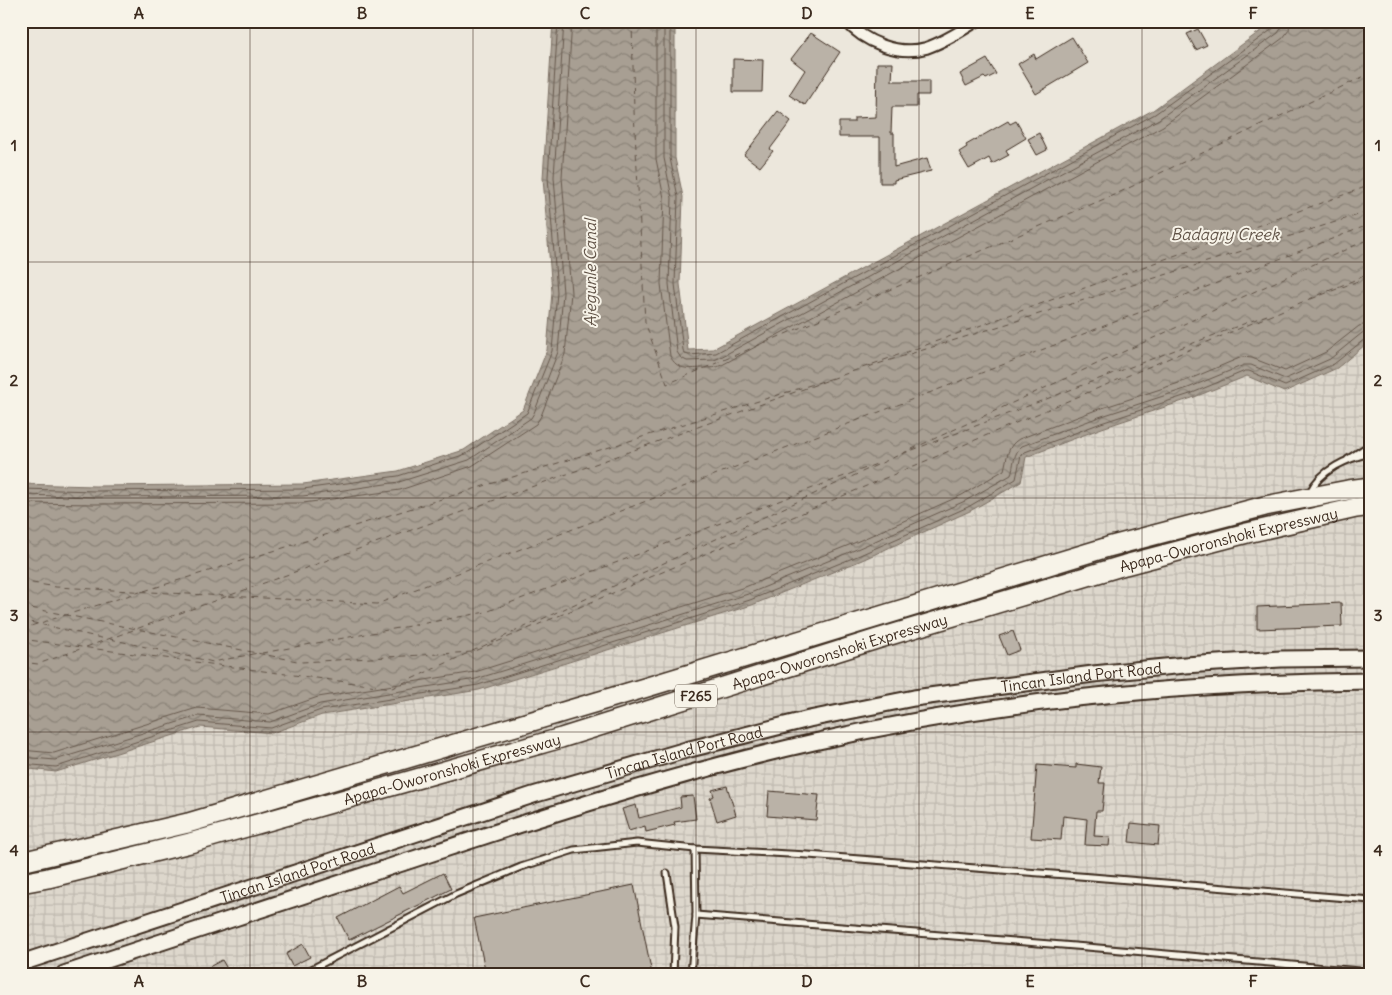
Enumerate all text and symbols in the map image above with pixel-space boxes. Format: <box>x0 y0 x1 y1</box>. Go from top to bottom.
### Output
text: A <box>134 3 144 23</box>
text: B <box>357 3 368 23</box>
text: C <box>580 3 591 23</box>
text: D <box>801 3 813 23</box>
text: E <box>1025 3 1035 23</box>
text: F <box>1248 3 1258 23</box>
text: 1 <box>11 135 17 155</box>
text: 1 <box>1375 135 1381 155</box>
water label: Ajegunle Canal <box>580 217 600 327</box>
water label: Badagry Creek <box>1171 224 1281 244</box>
text: 2 <box>10 370 19 390</box>
text: 2 <box>1374 370 1383 390</box>
street label: Apapa-Oworonshoki Expressway <box>1117 503 1340 576</box>
text: 3 <box>9 605 19 625</box>
text: 3 <box>1373 605 1383 625</box>
street label: Apapa-Oworonshoki Expressway <box>729 609 950 693</box>
street label: Tincan Island Port Road <box>1000 658 1163 696</box>
road number: F265 <box>675 684 717 708</box>
street label: Tincan Island Port Road <box>603 722 765 783</box>
street label: Apapa-Oworonshoki Expressway <box>341 729 563 809</box>
street label: Tincan Island Port Road <box>218 838 377 907</box>
text: 4 <box>9 840 19 860</box>
text: 4 <box>1373 840 1383 860</box>
text: A <box>134 971 144 991</box>
text: B <box>357 971 368 991</box>
text: C <box>580 971 591 991</box>
text: D <box>801 971 813 991</box>
text: E <box>1025 971 1035 991</box>
text: F <box>1248 971 1258 991</box>

